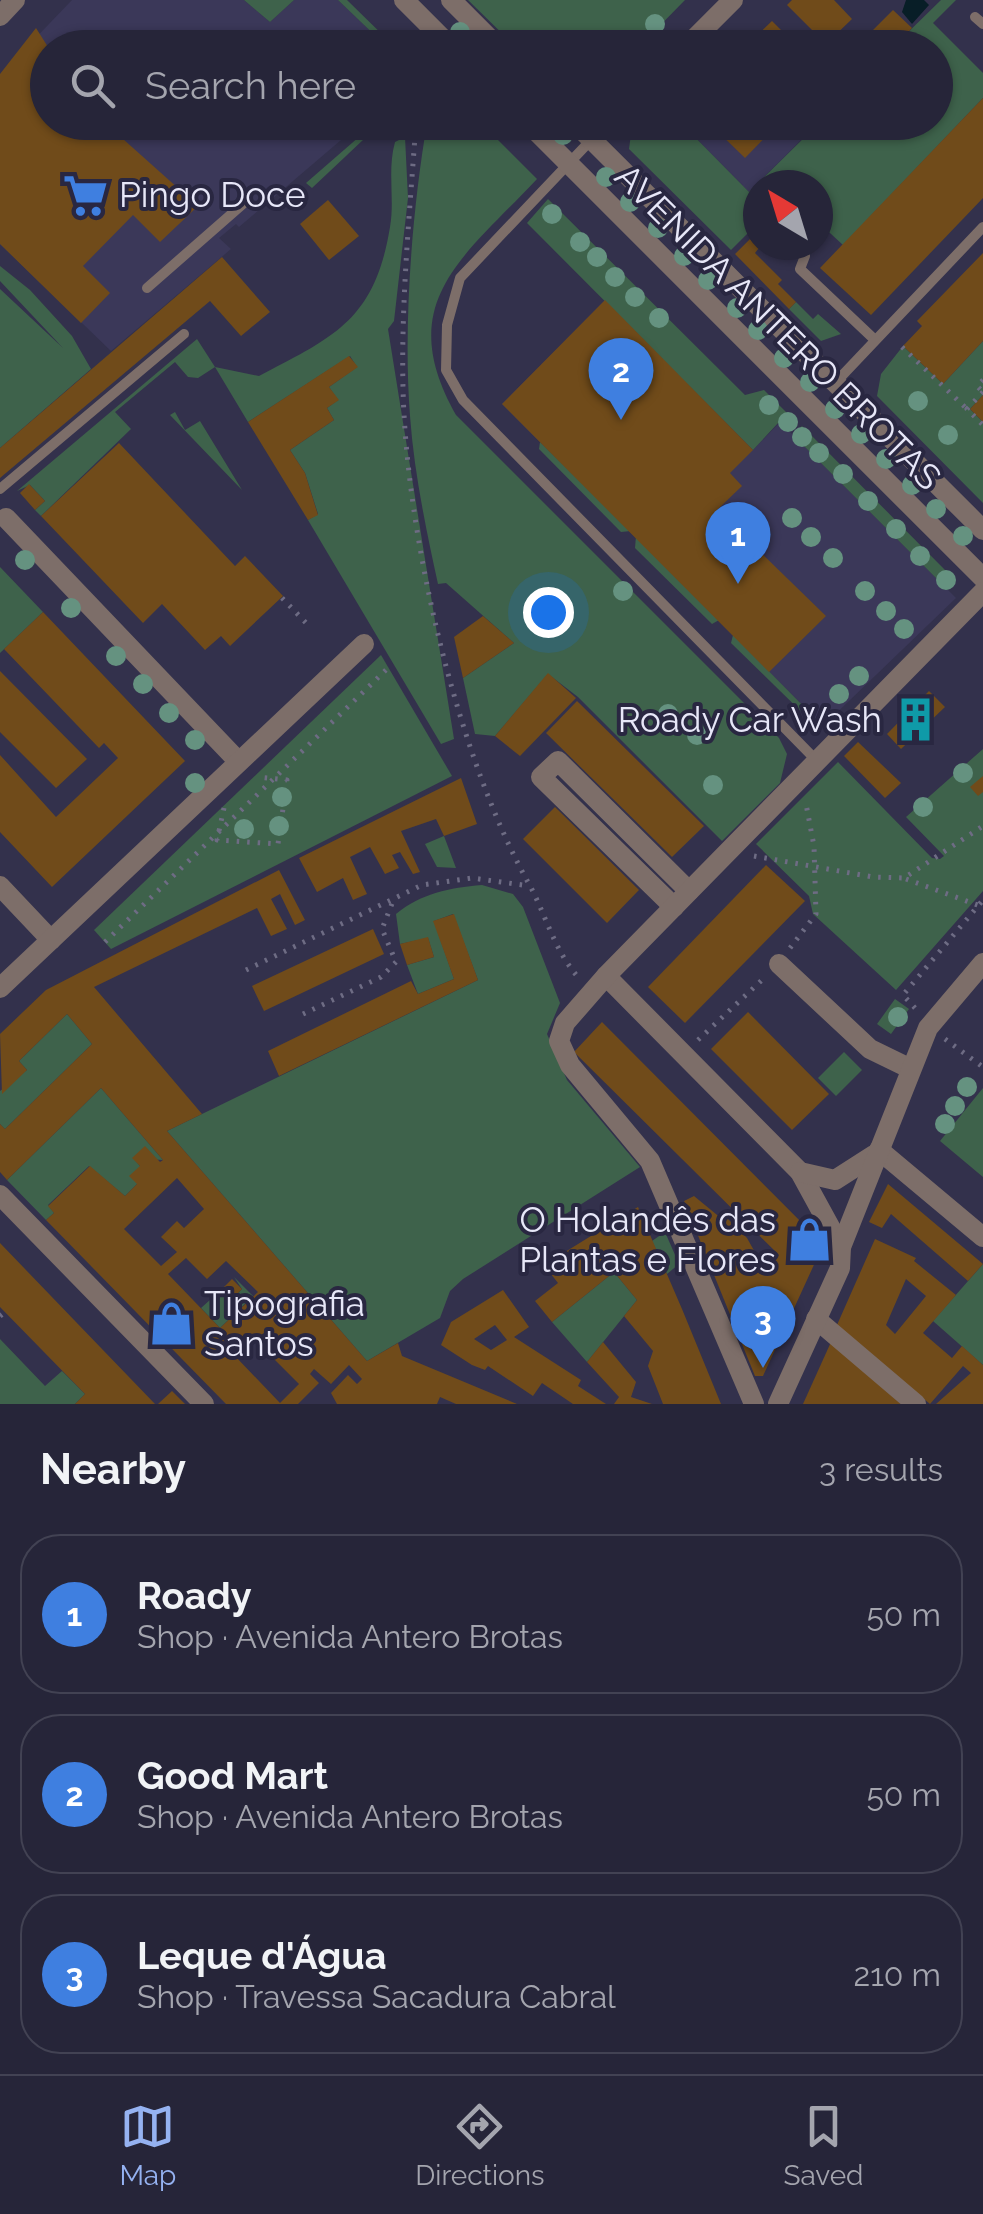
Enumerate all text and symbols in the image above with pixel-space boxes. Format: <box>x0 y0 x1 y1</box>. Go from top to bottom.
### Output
search box <box>30 30 953 140</box>
icon: search <box>65 58 120 113</box>
text: Search here <box>145 63 356 108</box>
street label: AVENIDA ANTERO BROTAS <box>607 155 950 498</box>
north arrow <box>743 170 833 260</box>
supermarket icon: Pingo Doce <box>62 171 110 219</box>
place label: Pingo Doce <box>119 174 306 215</box>
pin: 2 <box>588 338 654 420</box>
pin: 1 <box>706 502 770 584</box>
your location <box>523 587 574 638</box>
building icon: Roady Car Wash <box>891 696 939 744</box>
place label: Roady Car Wash <box>618 699 882 740</box>
place label: O Holandês das Plantas e Flores <box>519 1199 776 1280</box>
shop icon: O Holandês das Plantas e Flores <box>785 1216 833 1264</box>
place label: Tipografia Santos <box>204 1283 365 1364</box>
pin: 3 <box>730 1286 796 1368</box>
shop icon: Tipografia Santos <box>147 1300 195 1348</box>
text: Nearby <box>40 1445 186 1494</box>
text: 3 results <box>819 1451 943 1488</box>
text: Roady <box>137 1573 252 1618</box>
text: 1 <box>67 1596 82 1633</box>
text: 50 m <box>866 1596 941 1633</box>
text: Shop · Avenida Antero Brotas <box>137 1618 563 1655</box>
text: Good Mart <box>137 1753 328 1798</box>
text: 2 <box>65 1776 84 1813</box>
text: 50 m <box>866 1776 941 1813</box>
text: Shop · Avenida Antero Brotas <box>137 1798 563 1835</box>
text: Leque d'Água <box>137 1933 387 1978</box>
text: 3 <box>66 1956 83 1993</box>
text: 210 m <box>853 1956 941 1993</box>
text: Shop · Travessa Sacadura Cabral <box>137 1978 616 2015</box>
tab: Map <box>119 2099 176 2192</box>
tab: Directions <box>415 2099 545 2192</box>
tab: Saved <box>783 2099 864 2192</box>

